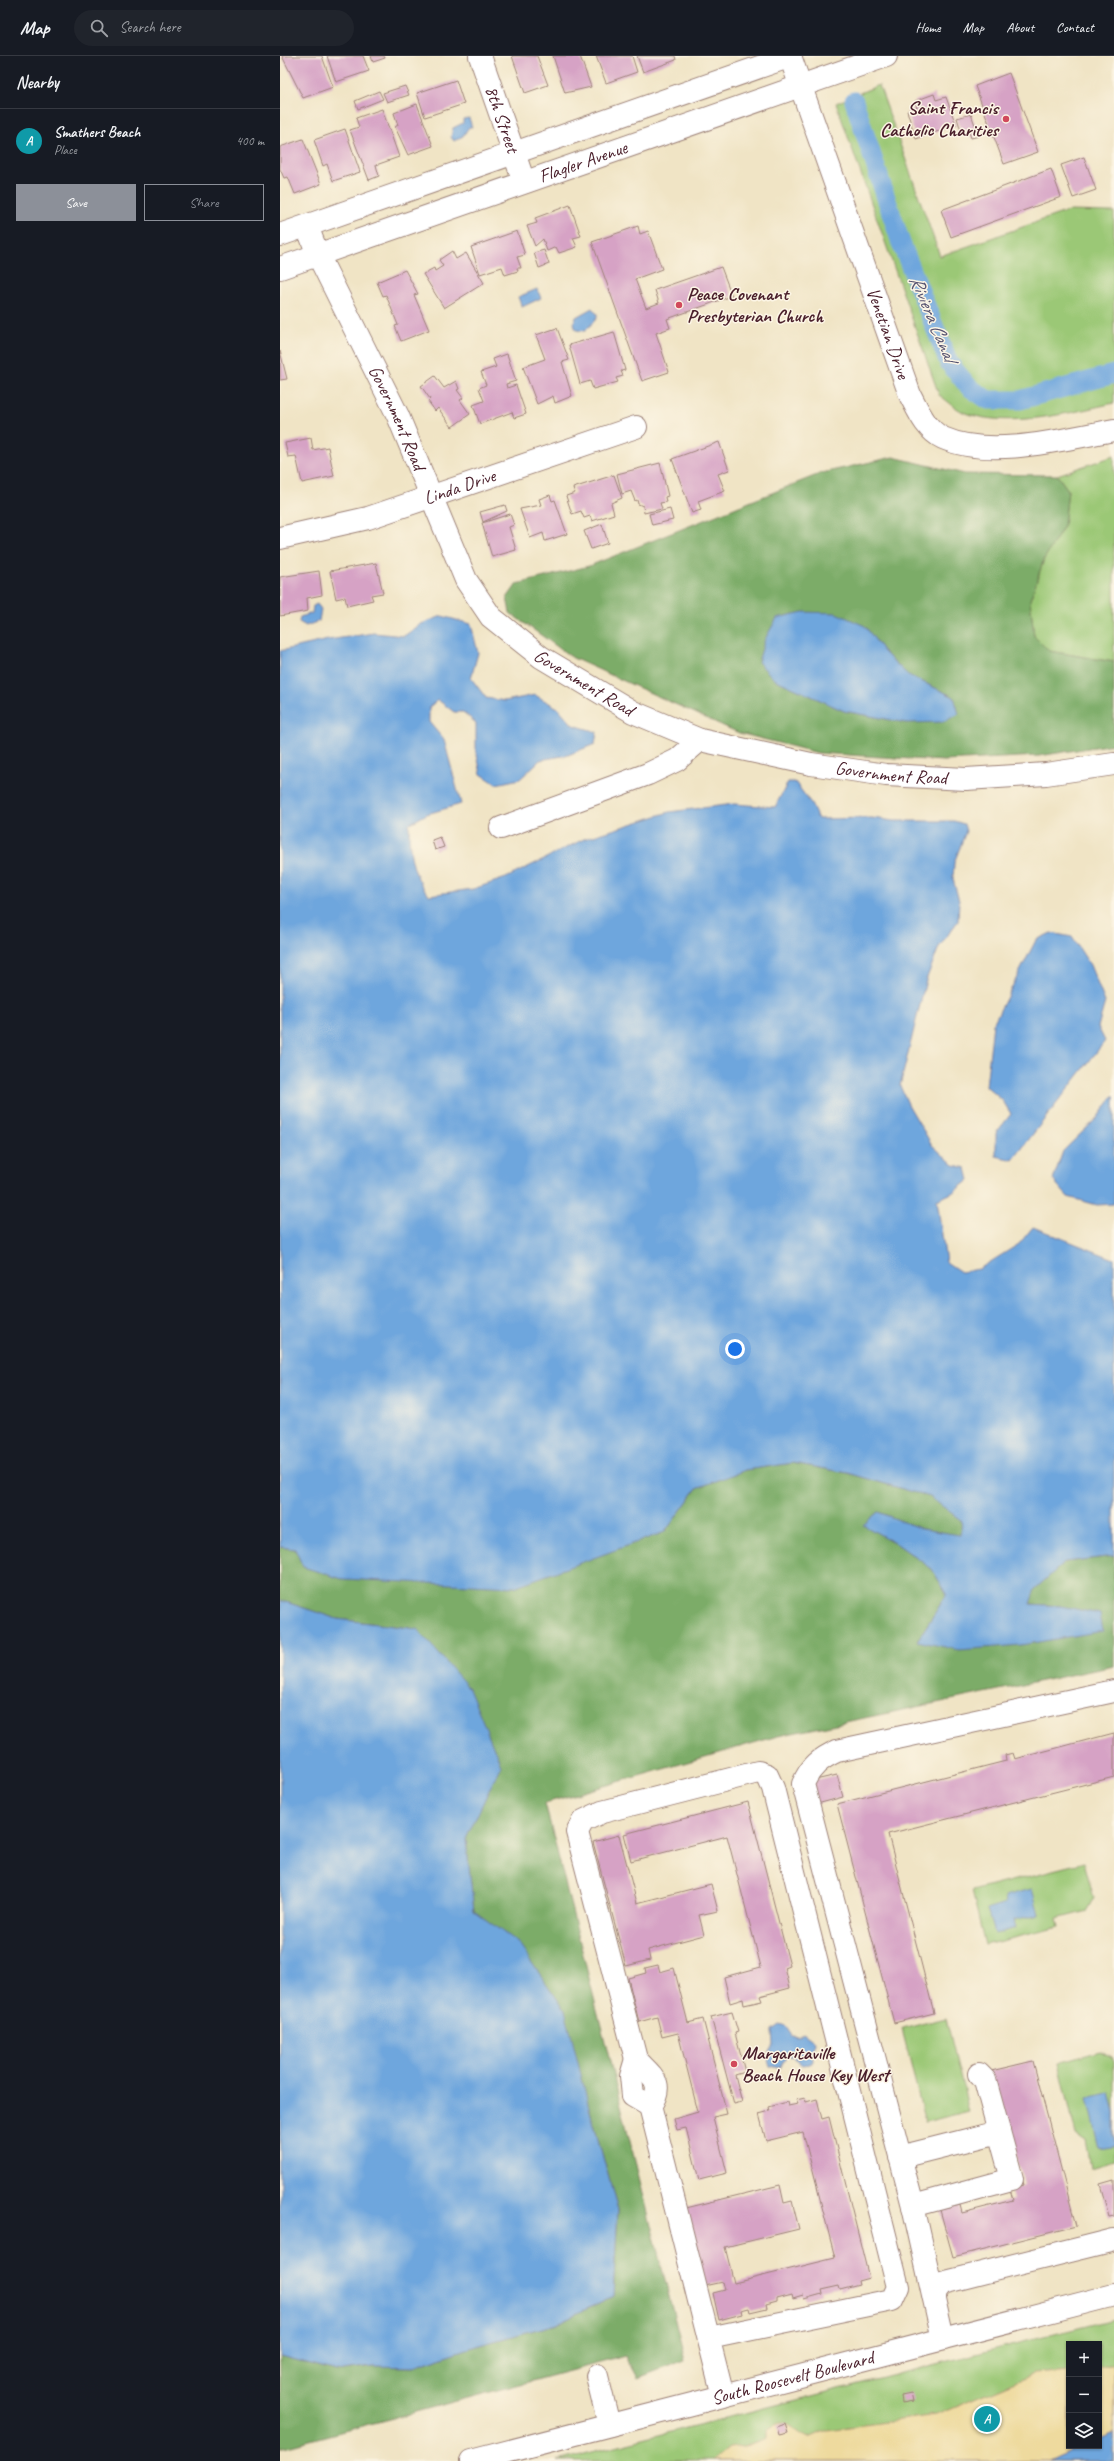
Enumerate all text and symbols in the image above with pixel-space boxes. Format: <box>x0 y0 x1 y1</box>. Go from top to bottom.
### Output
search box <box>74 10 354 46</box>
text: Map <box>20 16 50 40</box>
icon: search <box>88 17 110 39</box>
text: Search here <box>120 18 181 37</box>
text: Home <box>915 19 941 36</box>
text: Map <box>963 19 984 36</box>
text: About <box>1006 19 1034 36</box>
text: Contact <box>1056 19 1094 36</box>
text: Nearby <box>16 72 59 93</box>
street label: 8th Street <box>479 83 525 157</box>
place label: Saint Francis Catholic Charities <box>880 96 1000 142</box>
marker: Saint Francis Catholic Charities <box>1001 114 1011 124</box>
text: Smathers Beach <box>54 123 140 142</box>
text: A <box>26 133 32 149</box>
text: 400 m <box>236 133 264 149</box>
street label: Flagler Avenue <box>536 135 632 189</box>
text: Place <box>54 142 77 158</box>
button: Save <box>16 184 136 221</box>
button: Share <box>144 184 264 221</box>
water label: Riviera Canal <box>904 272 965 371</box>
place label: Peace Covenant Presbyterian Church <box>687 282 824 328</box>
street label: Venetian Drive <box>861 284 916 384</box>
marker: Peace Covenant Presbyterian Church <box>674 300 684 310</box>
street label: Government Road <box>363 362 432 477</box>
street label: Linda Drive <box>421 463 500 510</box>
street label: Government Road <box>529 644 641 724</box>
street label: Government Road <box>834 756 951 790</box>
your location <box>725 1339 745 1359</box>
place label: Margaritaville Beach House Key West <box>742 2041 892 2087</box>
marker: Margaritaville Beach House Key West <box>729 2059 739 2069</box>
map controls <box>1066 2341 1102 2449</box>
button: + <box>1066 2341 1102 2377</box>
street label: South Roosevelt Boulevard <box>709 2345 879 2410</box>
button: − <box>1066 2377 1102 2413</box>
pin: A <box>974 2404 1000 2434</box>
button: layers <box>1066 2413 1102 2449</box>

